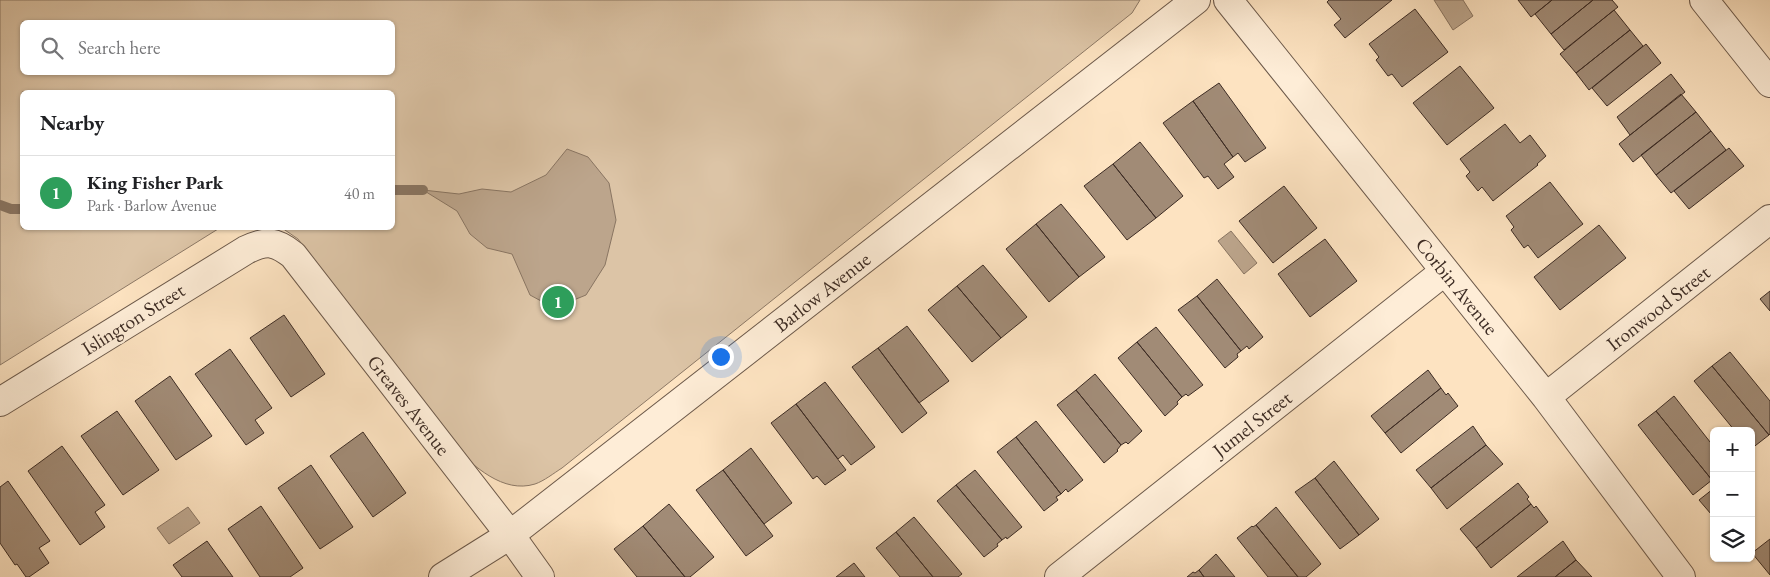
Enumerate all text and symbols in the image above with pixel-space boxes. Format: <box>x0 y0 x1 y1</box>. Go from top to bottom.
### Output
search box <box>20 20 395 75</box>
icon: search <box>38 34 66 62</box>
text: Search here <box>78 35 160 60</box>
text: Nearby <box>40 109 104 136</box>
text: King Fisher Park <box>87 170 223 195</box>
text: 1 <box>52 183 60 204</box>
text: 40 m <box>344 183 375 204</box>
text: Park · Barlow Avenue <box>87 195 217 216</box>
street label: Corbin Avenue <box>1410 232 1504 340</box>
street label: Barlow Avenue <box>768 246 876 338</box>
street label: Ironwood Street <box>1601 259 1716 357</box>
street label: Islington Street <box>77 277 190 361</box>
pin: 1 <box>542 283 574 321</box>
your location <box>708 344 734 370</box>
street label: Greaves Avenue <box>362 349 456 461</box>
street label: Jumel Street <box>1206 385 1297 464</box>
map controls <box>1710 427 1755 562</box>
button: + <box>1710 427 1755 472</box>
button: − <box>1710 472 1755 517</box>
button: layers <box>1710 517 1755 562</box>

